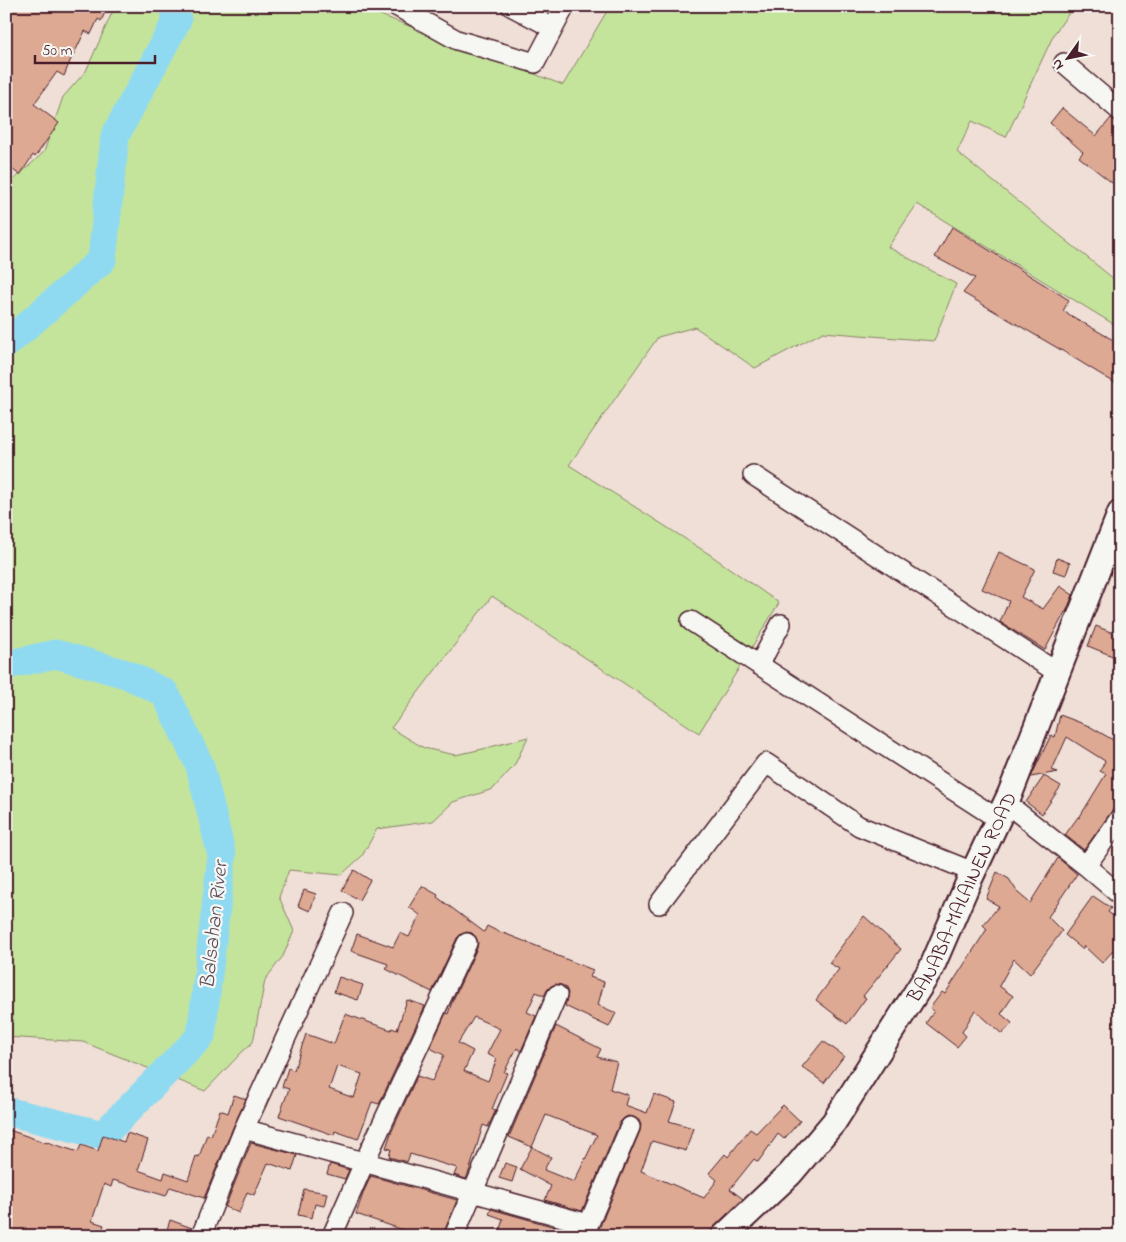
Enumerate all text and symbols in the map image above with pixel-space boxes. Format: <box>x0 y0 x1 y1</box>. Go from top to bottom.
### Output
scale bar <box>35 32 155 64</box>
north arrow <box>1044 32 1094 82</box>
text: 50 m <box>42 40 73 62</box>
text: N <box>1047 55 1070 74</box>
street label: BANABA-MALAINEN ROAD <box>901 788 1026 1010</box>
water label: Balsahan River <box>193 858 237 990</box>

